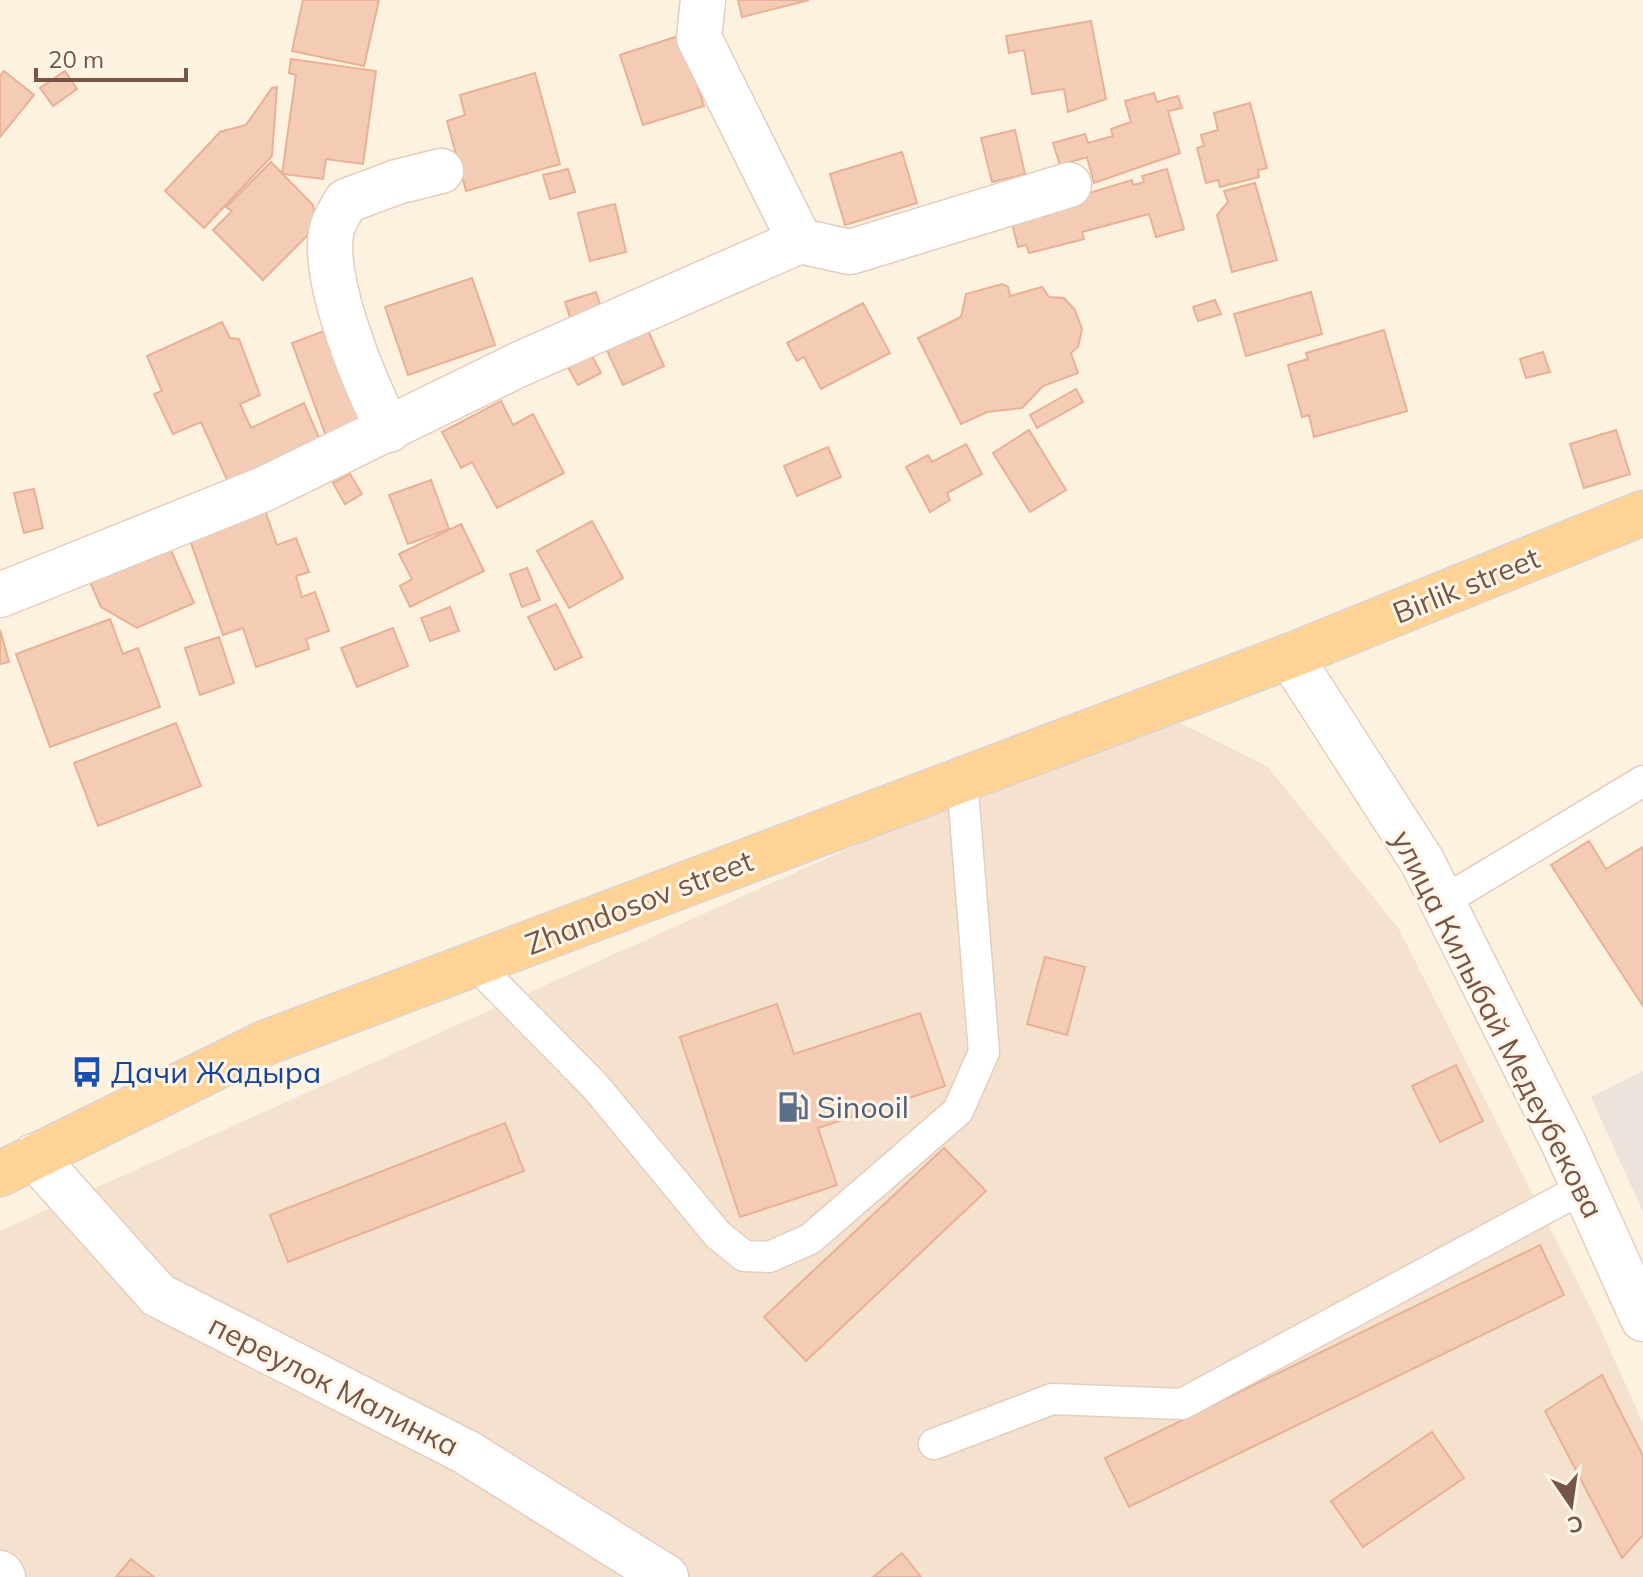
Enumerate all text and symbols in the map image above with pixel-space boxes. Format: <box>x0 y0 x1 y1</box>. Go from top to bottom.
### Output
scale bar <box>36 32 186 82</box>
text: 20 m <box>48 44 104 74</box>
street label: Birlik street <box>1387 538 1545 632</box>
street label: улица Килыбай Медеубекова <box>1383 824 1613 1224</box>
street label: Zhandosov street <box>520 841 758 963</box>
place label: Дачи Жадыра <box>111 1053 321 1091</box>
bus stop icon: Дачи Жадыра <box>70 1055 104 1089</box>
place label: Sinooil <box>817 1088 909 1126</box>
fuel station icon: Sinooil <box>776 1090 810 1124</box>
street label: переулок Малинка <box>203 1306 465 1464</box>
north arrow <box>1531 1465 1611 1545</box>
text: С <box>1565 1509 1586 1540</box>

